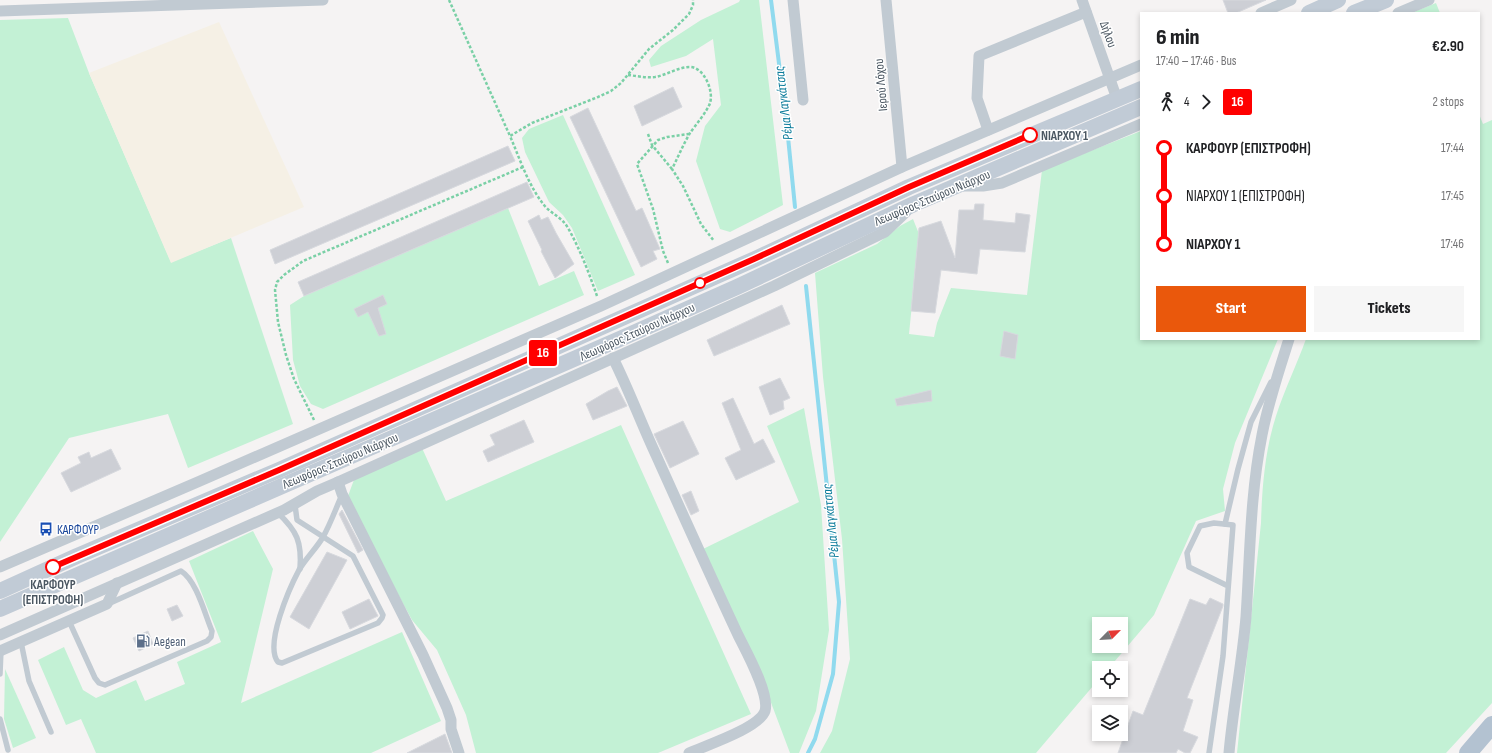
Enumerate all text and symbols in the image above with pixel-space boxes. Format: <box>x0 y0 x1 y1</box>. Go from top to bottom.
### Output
street label: Δήλου <box>1096 19 1120 50</box>
text: 6 min <box>1156 24 1200 51</box>
text: €2.90 <box>1432 37 1464 56</box>
text: 17:40 – 17:46 · Bus <box>1156 53 1237 69</box>
street label: Ιερού Λόχου <box>871 58 891 112</box>
water label: Ρέμα Λαγκάτσας <box>770 64 796 141</box>
icon: walk <box>1156 91 1178 113</box>
icon: forward <box>1195 91 1217 113</box>
text: 16 <box>1231 93 1244 110</box>
text: 4 <box>1184 94 1189 110</box>
text: 2 stops <box>1433 94 1464 110</box>
marker: ΝΙΑΡΧΟΥ 1 <box>1022 127 1038 143</box>
place label: ΝΙΑΡΧΟΥ 1 <box>1041 128 1088 144</box>
text: ΚΑΡΦΟΥΡ (ΕΠΙΣΤΡΟΦΗ) <box>1186 139 1311 158</box>
text: 17:44 <box>1441 140 1464 156</box>
street label: Λεωφόρος Σταύρου Νιάρχου <box>871 166 993 230</box>
text: ΝΙΑΡΧΟΥ 1 (ΕΠΙΣΤΡΟΦΗ) <box>1186 187 1305 206</box>
text: 17:45 <box>1441 188 1464 204</box>
text: ΝΙΑΡΧΟΥ 1 <box>1186 235 1240 254</box>
text: 17:46 <box>1441 236 1464 252</box>
unlabelled marker <box>694 277 706 289</box>
button: Start <box>1156 286 1306 332</box>
button: Tickets <box>1314 286 1464 332</box>
street label: Λεωφόρος Σταύρου Νιάρχου <box>576 299 697 365</box>
line badge: 16 <box>525 340 561 366</box>
text: 16 <box>537 344 549 361</box>
street label: Λεωφόρος Σταύρου Νιάρχου <box>279 429 401 493</box>
water label: Ρέμα Λαγκάτσας <box>818 482 843 559</box>
bus stop icon: ΚΑΡΦΟΥΡ <box>38 521 54 537</box>
place label: ΚΑΡΦΟΥΡ <box>57 522 100 538</box>
marker: ΚΑΡΦΟΥΡ (ΕΠΙΣΤΡΟΦΗ) <box>45 559 61 575</box>
place label: ΚΑΡΦΟΥΡ (ΕΠΙΣΤΡΟΦΗ) <box>23 577 83 608</box>
north arrow <box>1092 617 1128 653</box>
map controls <box>1092 617 1128 741</box>
fuel station icon: Aegean <box>135 633 151 649</box>
place label: Aegean <box>153 634 186 650</box>
button: locate <box>1092 661 1128 697</box>
button: layers <box>1092 705 1128 741</box>

